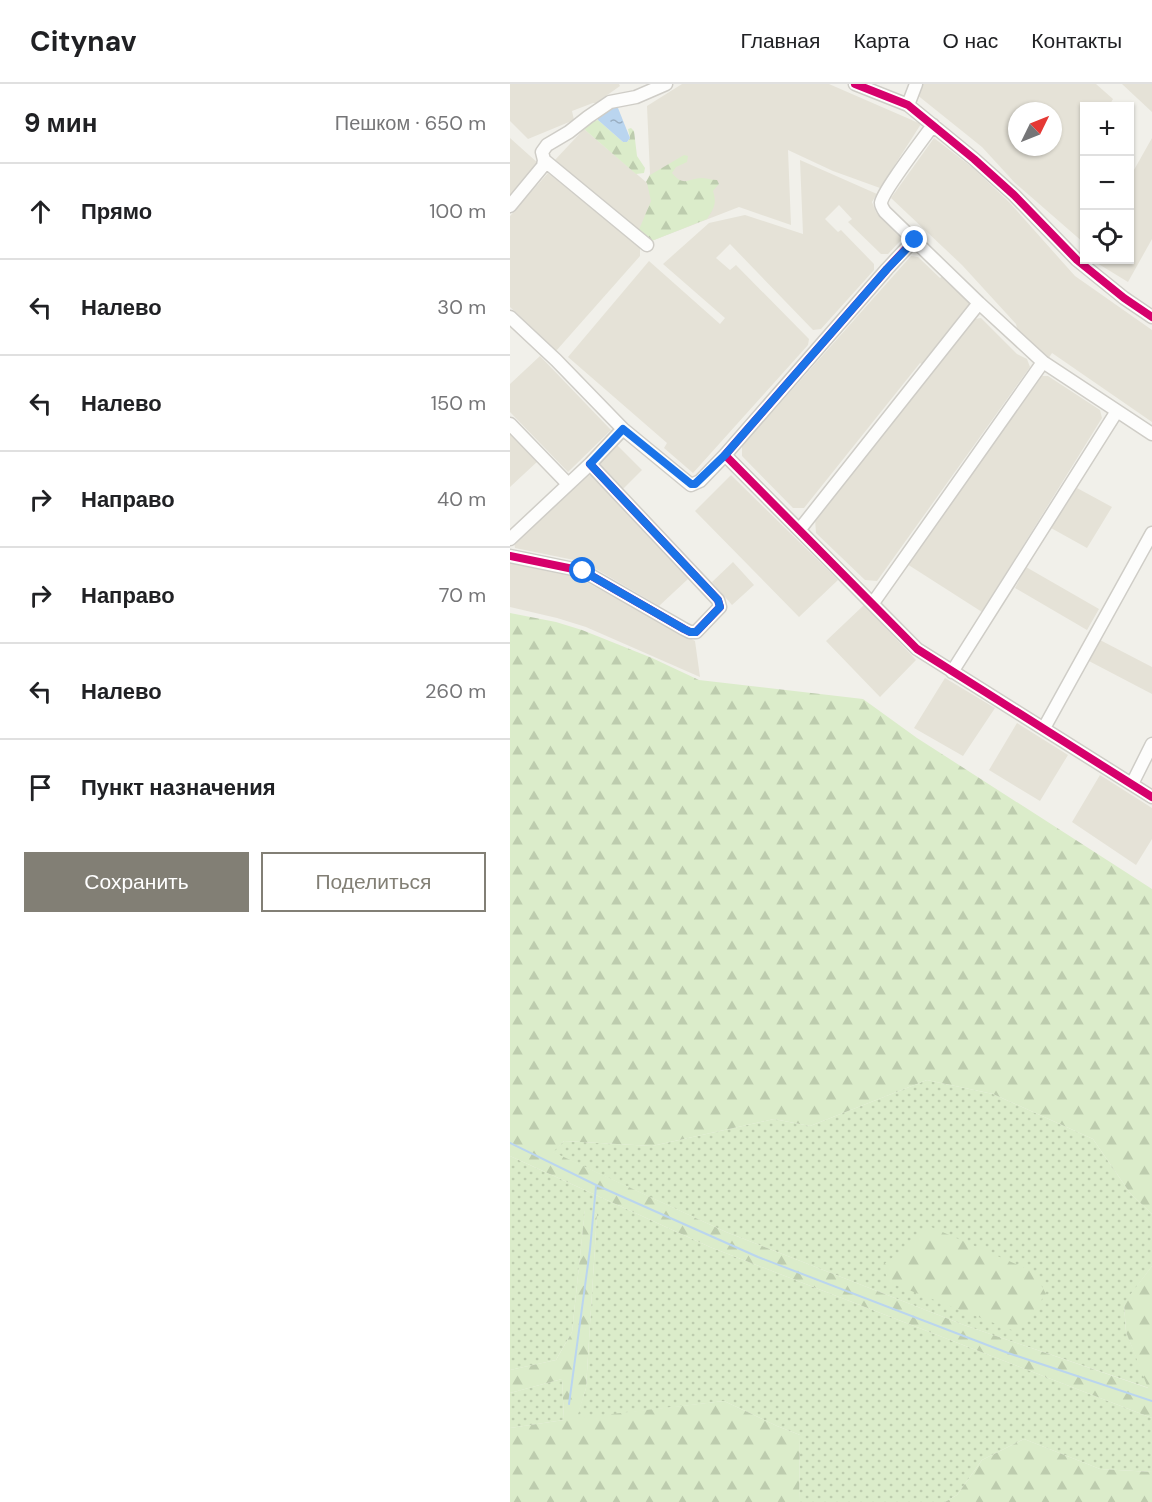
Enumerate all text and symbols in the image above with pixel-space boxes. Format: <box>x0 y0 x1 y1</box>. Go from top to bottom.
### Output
text: Citynav <box>30 23 136 60</box>
text: Главная <box>740 27 820 55</box>
text: Карта <box>853 27 910 55</box>
text: О нас <box>943 27 998 55</box>
text: Контакты <box>1031 27 1122 55</box>
north arrow <box>1008 102 1062 156</box>
map controls <box>1080 102 1134 264</box>
button: + <box>1080 102 1134 156</box>
text: 9 мин <box>24 106 98 140</box>
text: Пешком · 650 m <box>335 110 486 136</box>
button: − <box>1080 156 1134 210</box>
icon: ahead <box>24 195 57 228</box>
text: Прямо <box>81 197 152 226</box>
text: 100 m <box>429 198 486 224</box>
button: locate <box>1080 210 1134 264</box>
route end <box>901 226 927 252</box>
icon: left <box>24 291 57 324</box>
text: Налево <box>81 293 162 322</box>
text: 30 m <box>437 294 486 320</box>
icon: left <box>24 387 57 420</box>
text: Налево <box>81 389 162 418</box>
text: 150 m <box>431 390 486 416</box>
icon: right <box>24 483 57 516</box>
text: Направо <box>81 485 175 514</box>
text: 40 m <box>437 486 486 512</box>
route start <box>569 557 595 583</box>
icon: right <box>24 579 57 612</box>
text: Направо <box>81 581 175 610</box>
text: 70 m <box>439 582 486 608</box>
icon: left <box>24 675 57 708</box>
text: Налево <box>81 677 162 706</box>
text: 260 m <box>425 678 486 704</box>
icon: arrive <box>24 771 57 804</box>
text: Пункт назначения <box>81 773 276 802</box>
button: Сохранить <box>24 852 249 912</box>
button: Поделиться <box>261 852 486 912</box>

